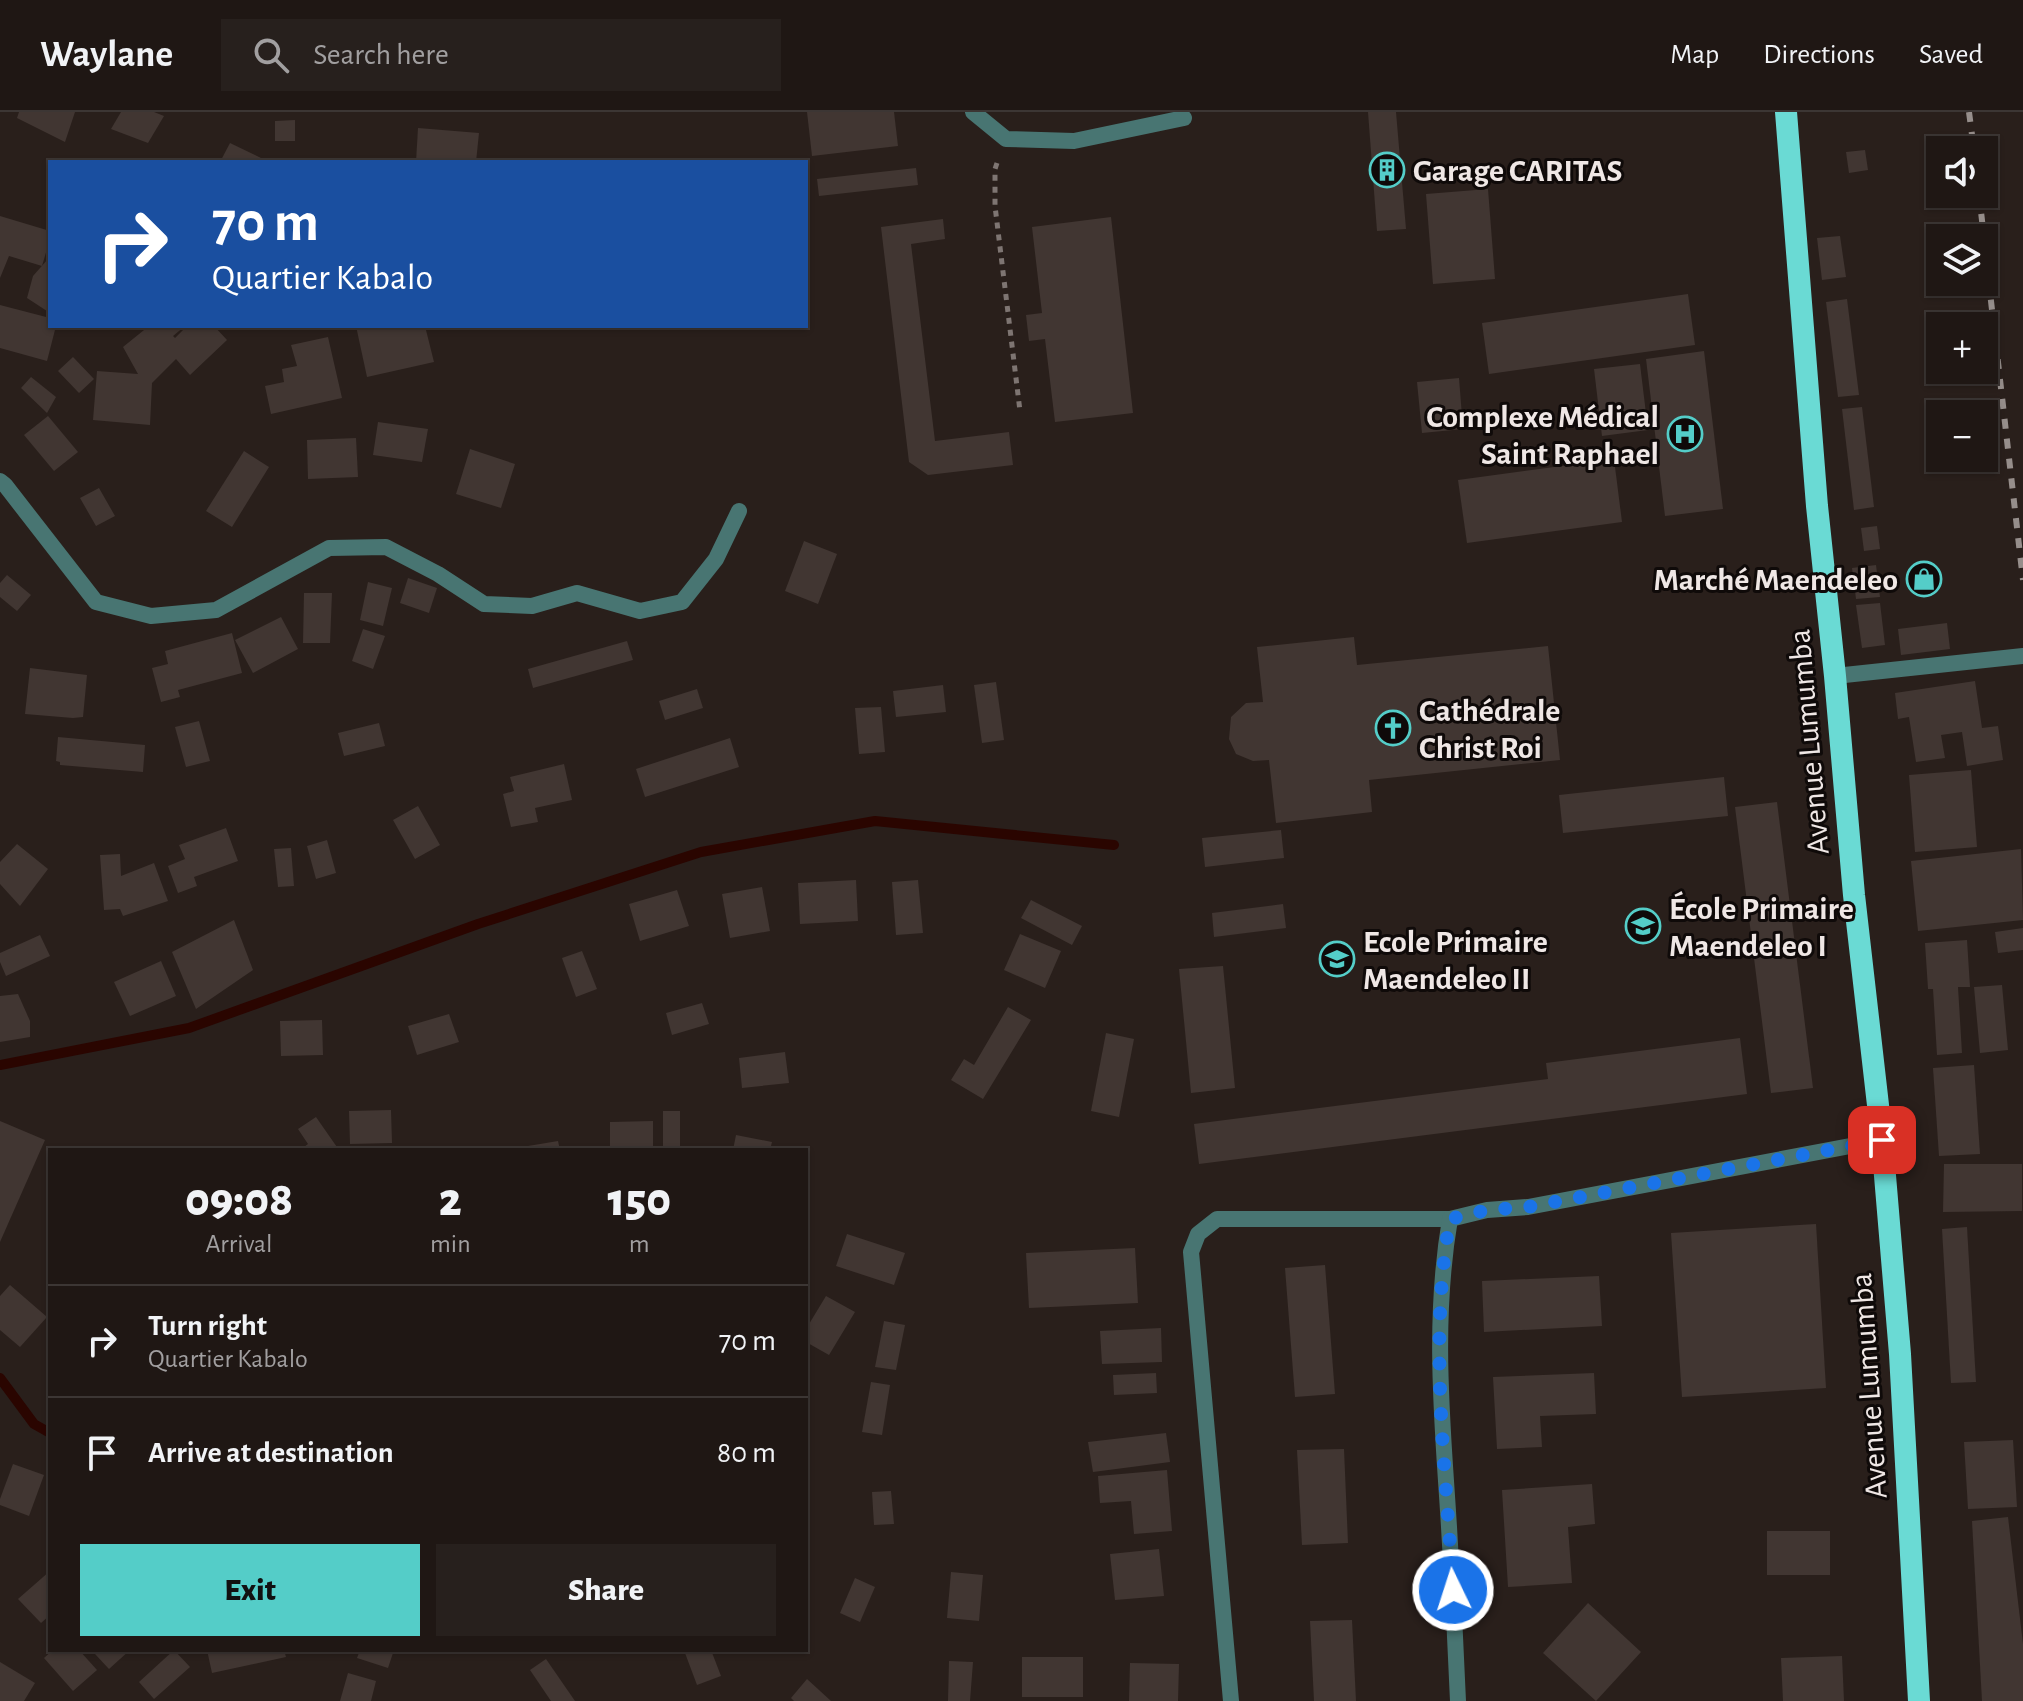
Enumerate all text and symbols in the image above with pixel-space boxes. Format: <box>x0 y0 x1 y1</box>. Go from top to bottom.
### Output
search box <box>221 19 781 91</box>
icon: search <box>249 33 293 77</box>
text: Waylane <box>40 36 173 74</box>
text: Search here <box>313 40 449 70</box>
text: Map <box>1670 41 1719 69</box>
text: Directions <box>1763 41 1875 69</box>
text: Saved <box>1919 41 1983 69</box>
map controls <box>1926 136 1998 472</box>
button: sound <box>1926 136 1998 208</box>
building icon: Garage CARITAS <box>1368 151 1406 189</box>
place label: Garage CARITAS <box>1413 155 1622 187</box>
icon: right <box>80 192 184 296</box>
text: 70 m <box>212 195 319 251</box>
button: layers <box>1926 224 1998 296</box>
text: Quartier Kabalo <box>212 260 433 296</box>
button: + <box>1926 312 1998 384</box>
button: − <box>1926 400 1998 472</box>
place label: Complexe Médical Saint Raphael <box>1426 401 1659 470</box>
hospital icon: Complexe Médical Saint Raphael <box>1666 415 1704 453</box>
shop icon: Marché Maendeleo <box>1905 560 1943 598</box>
place label: Marché Maendeleo <box>1654 564 1898 596</box>
street label: Avenue Lumumba <box>1783 628 1835 856</box>
place label: Cathédrale Christ Roi <box>1419 695 1560 764</box>
church icon: Cathédrale Christ Roi <box>1374 709 1412 747</box>
place label: École Primaire Maendeleo I <box>1669 891 1854 962</box>
school or university icon: École Primaire Maendeleo I <box>1624 907 1662 945</box>
place label: Ecole Primaire Maendeleo II <box>1363 926 1548 995</box>
school or university icon: Ecole Primaire Maendeleo II <box>1318 940 1356 978</box>
pin <box>1848 1106 1916 1174</box>
icon: arrive <box>1860 1118 1904 1162</box>
text: 09:08 <box>185 1177 293 1225</box>
text: 2 <box>439 1177 462 1225</box>
text: 150 <box>607 1177 671 1225</box>
text: Arrival <box>206 1231 272 1257</box>
text: min <box>430 1231 471 1257</box>
text: m <box>629 1231 650 1257</box>
street label: Avenue Lumumba <box>1845 1272 1893 1500</box>
text: Turn right <box>148 1311 267 1341</box>
icon: right <box>80 1319 124 1363</box>
text: 70 m <box>719 1326 776 1356</box>
text: Quartier Kabalo <box>148 1346 308 1372</box>
icon: arrive <box>80 1431 124 1475</box>
text: Arrive at destination <box>148 1438 394 1468</box>
text: 80 m <box>717 1438 776 1468</box>
button: Exit <box>80 1544 420 1636</box>
button: Share <box>436 1544 776 1636</box>
position arrow <box>1411 1548 1495 1632</box>

